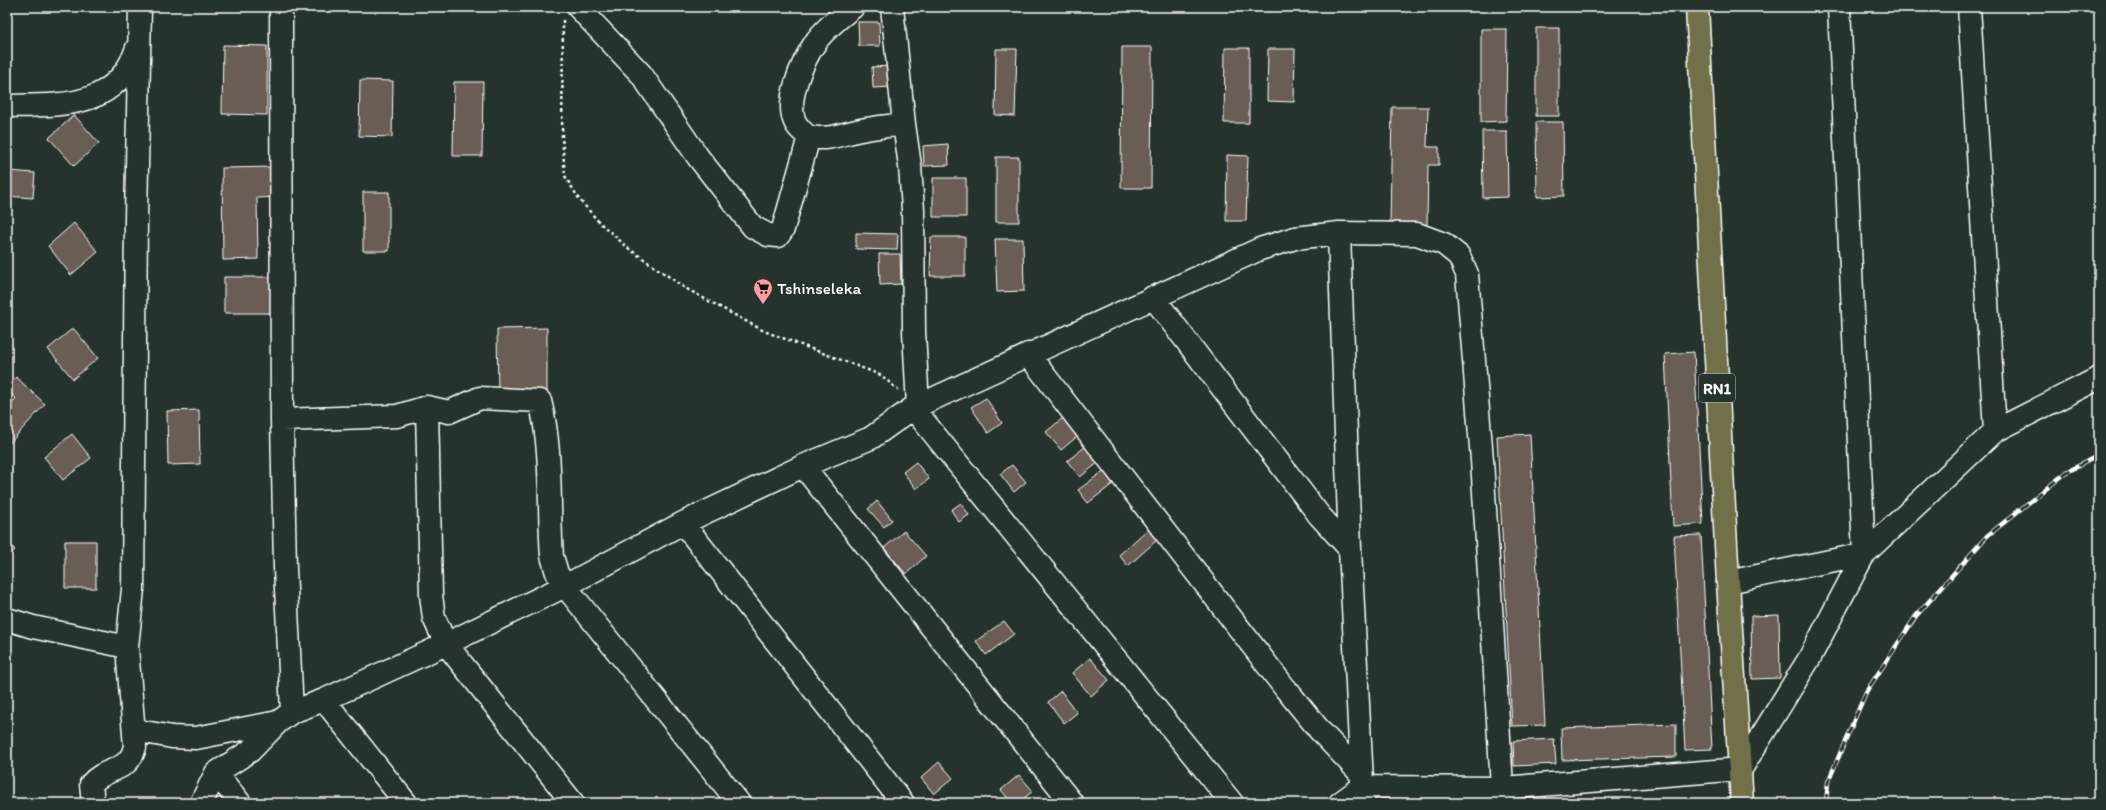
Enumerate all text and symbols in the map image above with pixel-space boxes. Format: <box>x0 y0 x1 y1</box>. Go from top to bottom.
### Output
supermarket icon: Tshinseleka <box>752 277 774 305</box>
place label: Tshinseleka <box>777 278 862 298</box>
road number: RN1 <box>1699 374 1735 402</box>

